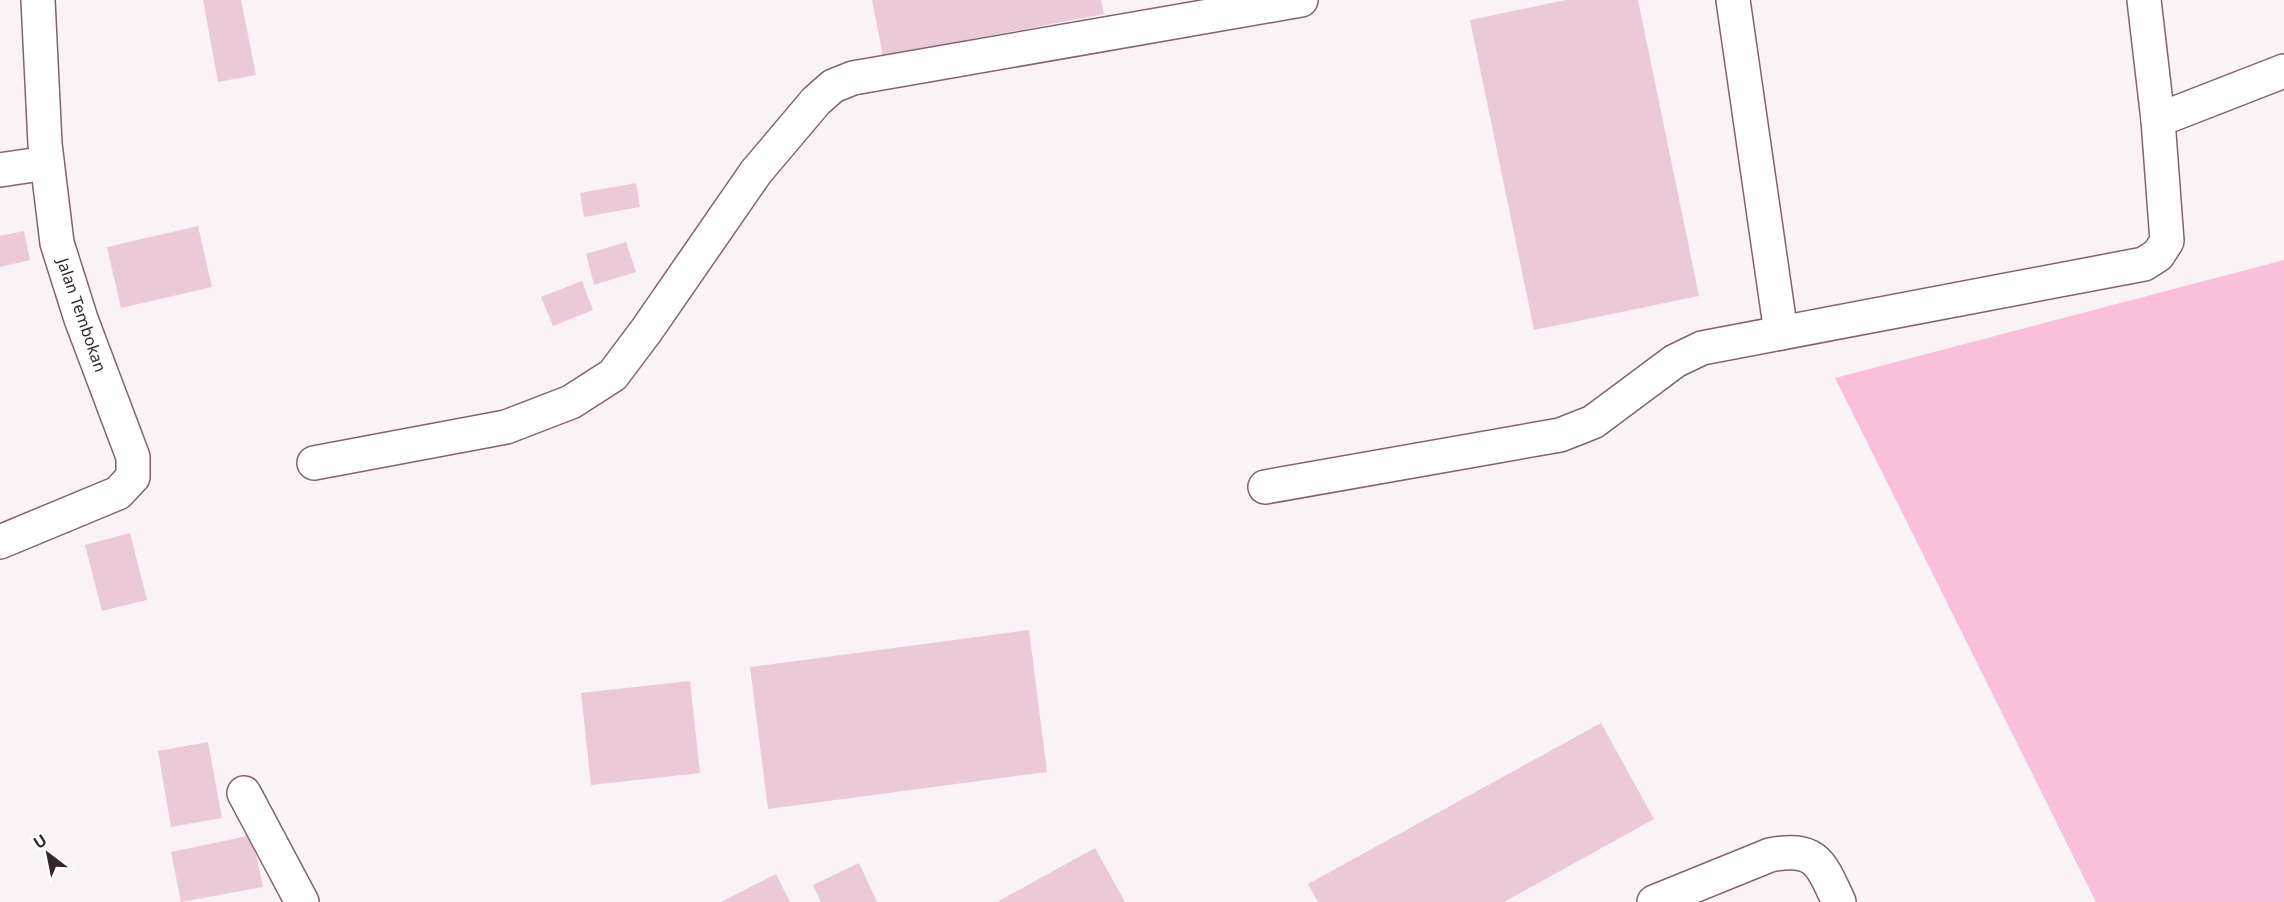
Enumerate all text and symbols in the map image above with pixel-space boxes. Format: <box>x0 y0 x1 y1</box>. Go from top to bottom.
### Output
street label: Jalan Tembokan <box>52 253 112 375</box>
north arrow <box>18 824 78 884</box>
text: U <box>29 829 51 854</box>

